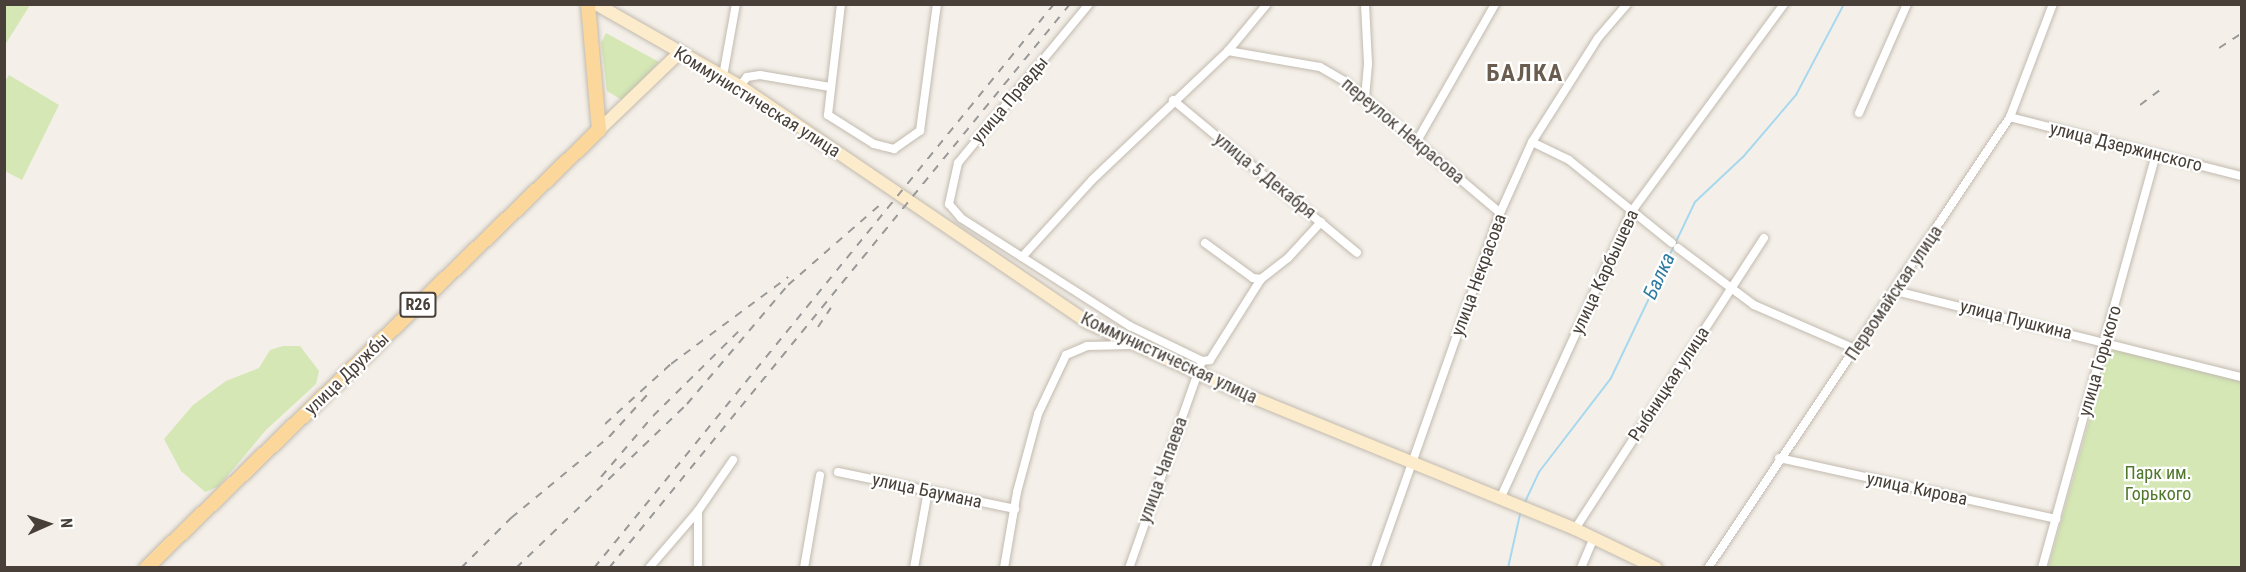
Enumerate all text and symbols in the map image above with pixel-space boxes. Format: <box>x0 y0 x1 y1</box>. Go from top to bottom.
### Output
street label: Коммунистическая улица <box>670 42 844 162</box>
street label: улица Правды <box>967 52 1053 148</box>
district label: БАЛКА <box>1486 60 1564 88</box>
street label: переулок Некрасова <box>1337 73 1469 189</box>
street label: улица Дзержинского <box>2048 118 2204 176</box>
street label: улица 5 Декабря <box>1210 128 1320 224</box>
street label: улица Карбышева <box>1567 206 1643 338</box>
street label: улица Некрасова <box>1447 211 1511 339</box>
street label: Первомайская улица <box>1841 221 1947 365</box>
water label: Балка <box>1638 249 1680 303</box>
road number: R26 <box>398 292 438 318</box>
street label: улица Пушкина <box>1958 296 2074 344</box>
street label: улица Горького <box>2074 303 2126 419</box>
street label: Коммунистическая улица <box>1077 308 1261 408</box>
street label: Рыбницкая улица <box>1624 323 1714 445</box>
street label: улица Дружбы <box>300 328 394 420</box>
street label: улица Чапаева <box>1134 414 1192 526</box>
park label: Парк им. Горького <box>2125 463 2191 506</box>
street label: улица Кирова <box>1865 468 1969 510</box>
street label: улица Баумана <box>870 469 984 513</box>
north arrow <box>18 494 78 554</box>
text: N <box>57 518 76 528</box>

